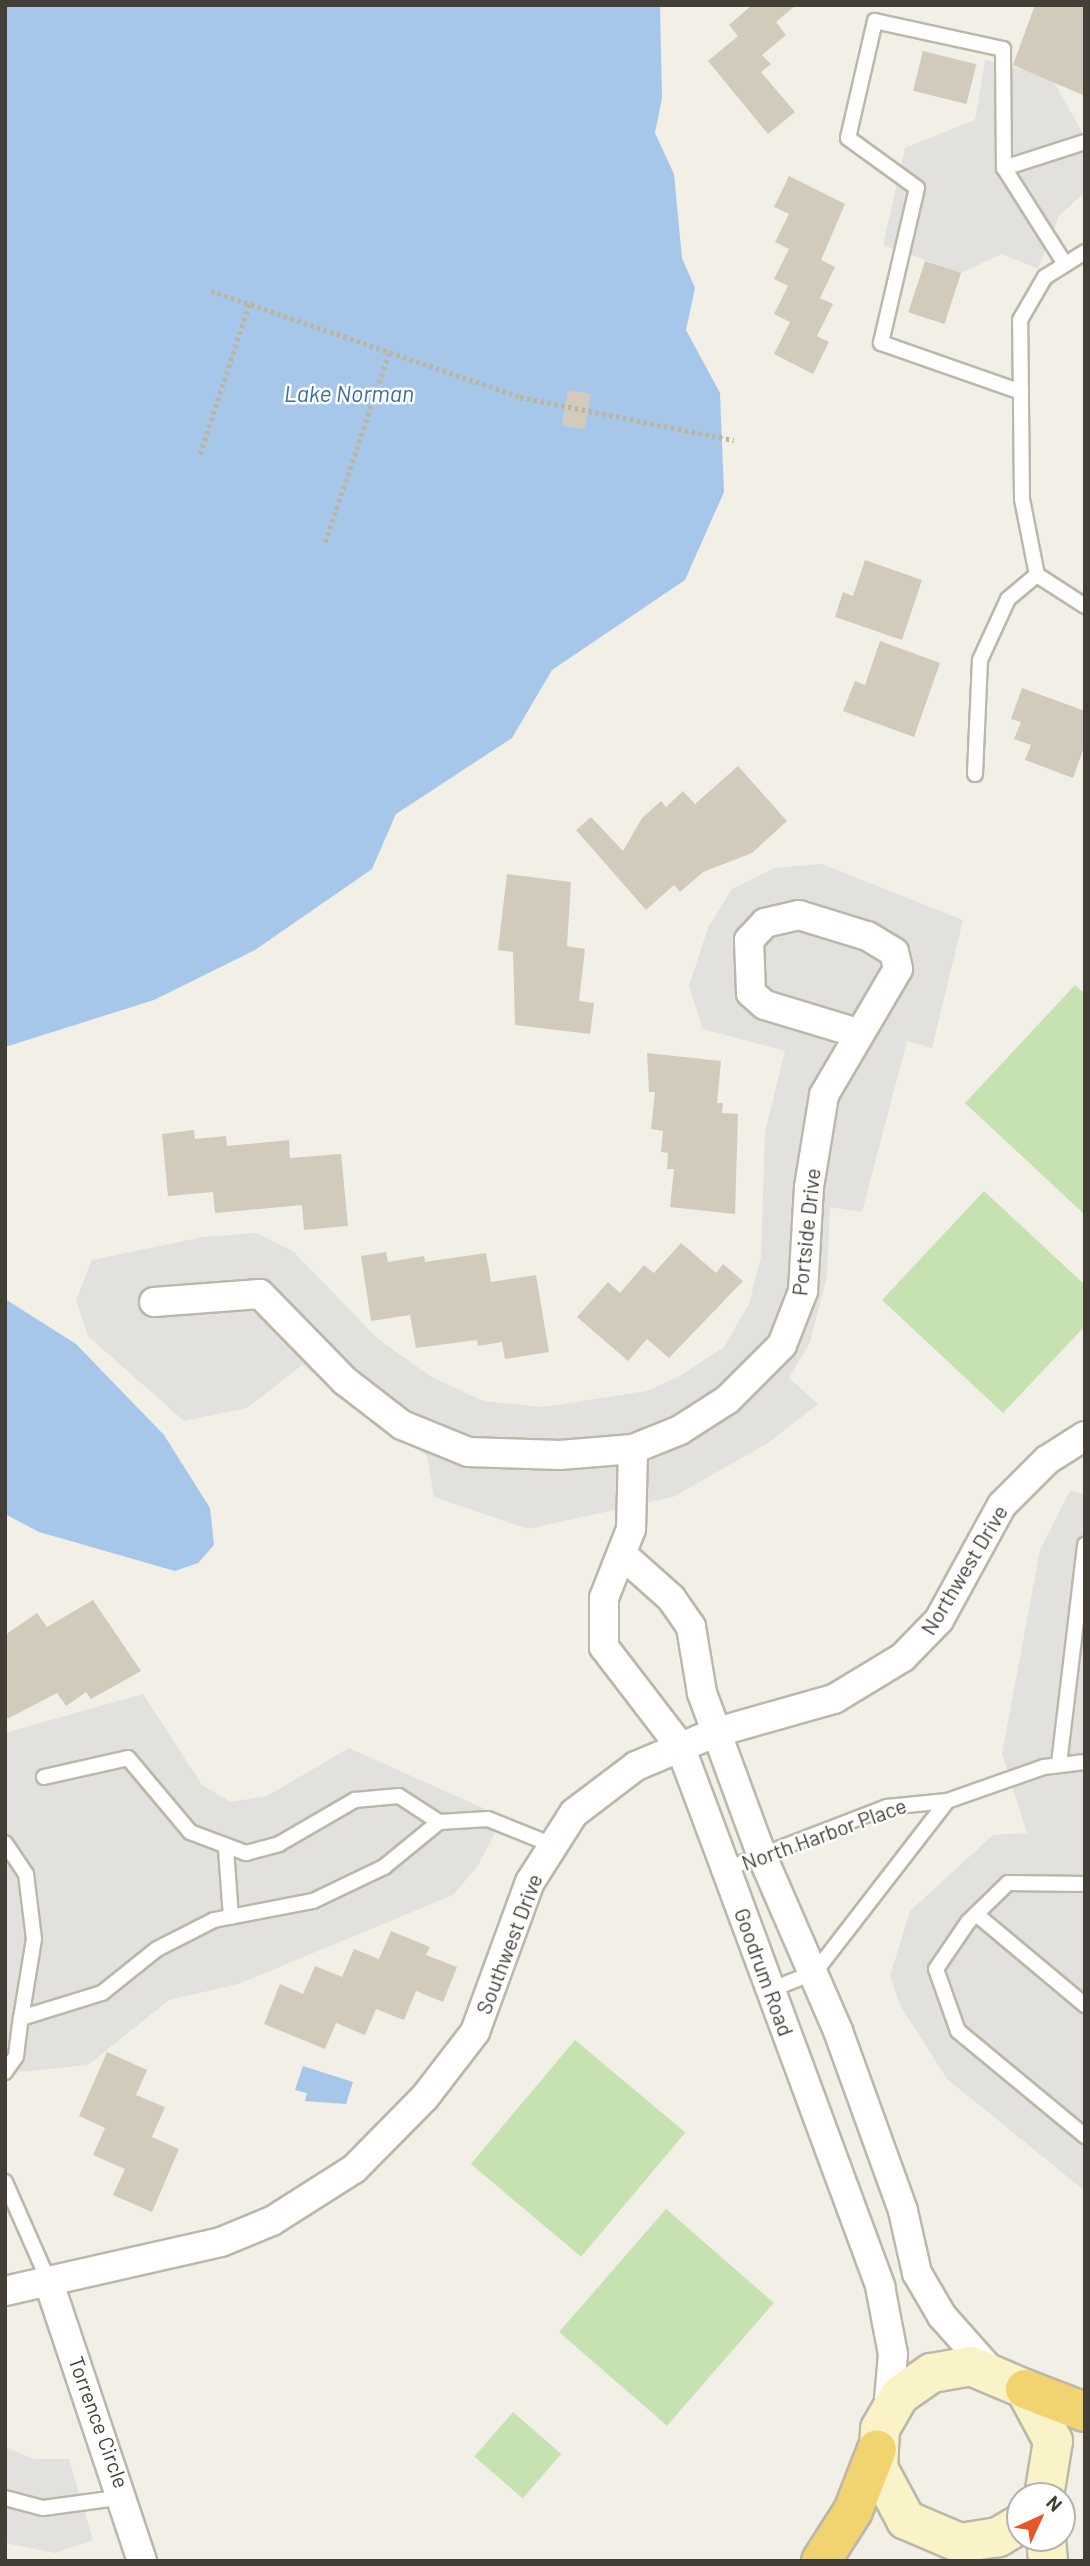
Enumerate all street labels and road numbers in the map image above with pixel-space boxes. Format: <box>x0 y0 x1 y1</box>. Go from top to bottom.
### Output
street label: Portside Drive <box>787 1167 825 1297</box>
street label: Northwest Drive <box>915 1501 1013 1639</box>
street label: North Harbor Place <box>738 1792 910 1876</box>
street label: Southwest Drive <box>471 1870 547 2018</box>
street label: Goodrum Road <box>729 1905 799 2039</box>
street label: Torrence Circle <box>64 2353 134 2491</box>

